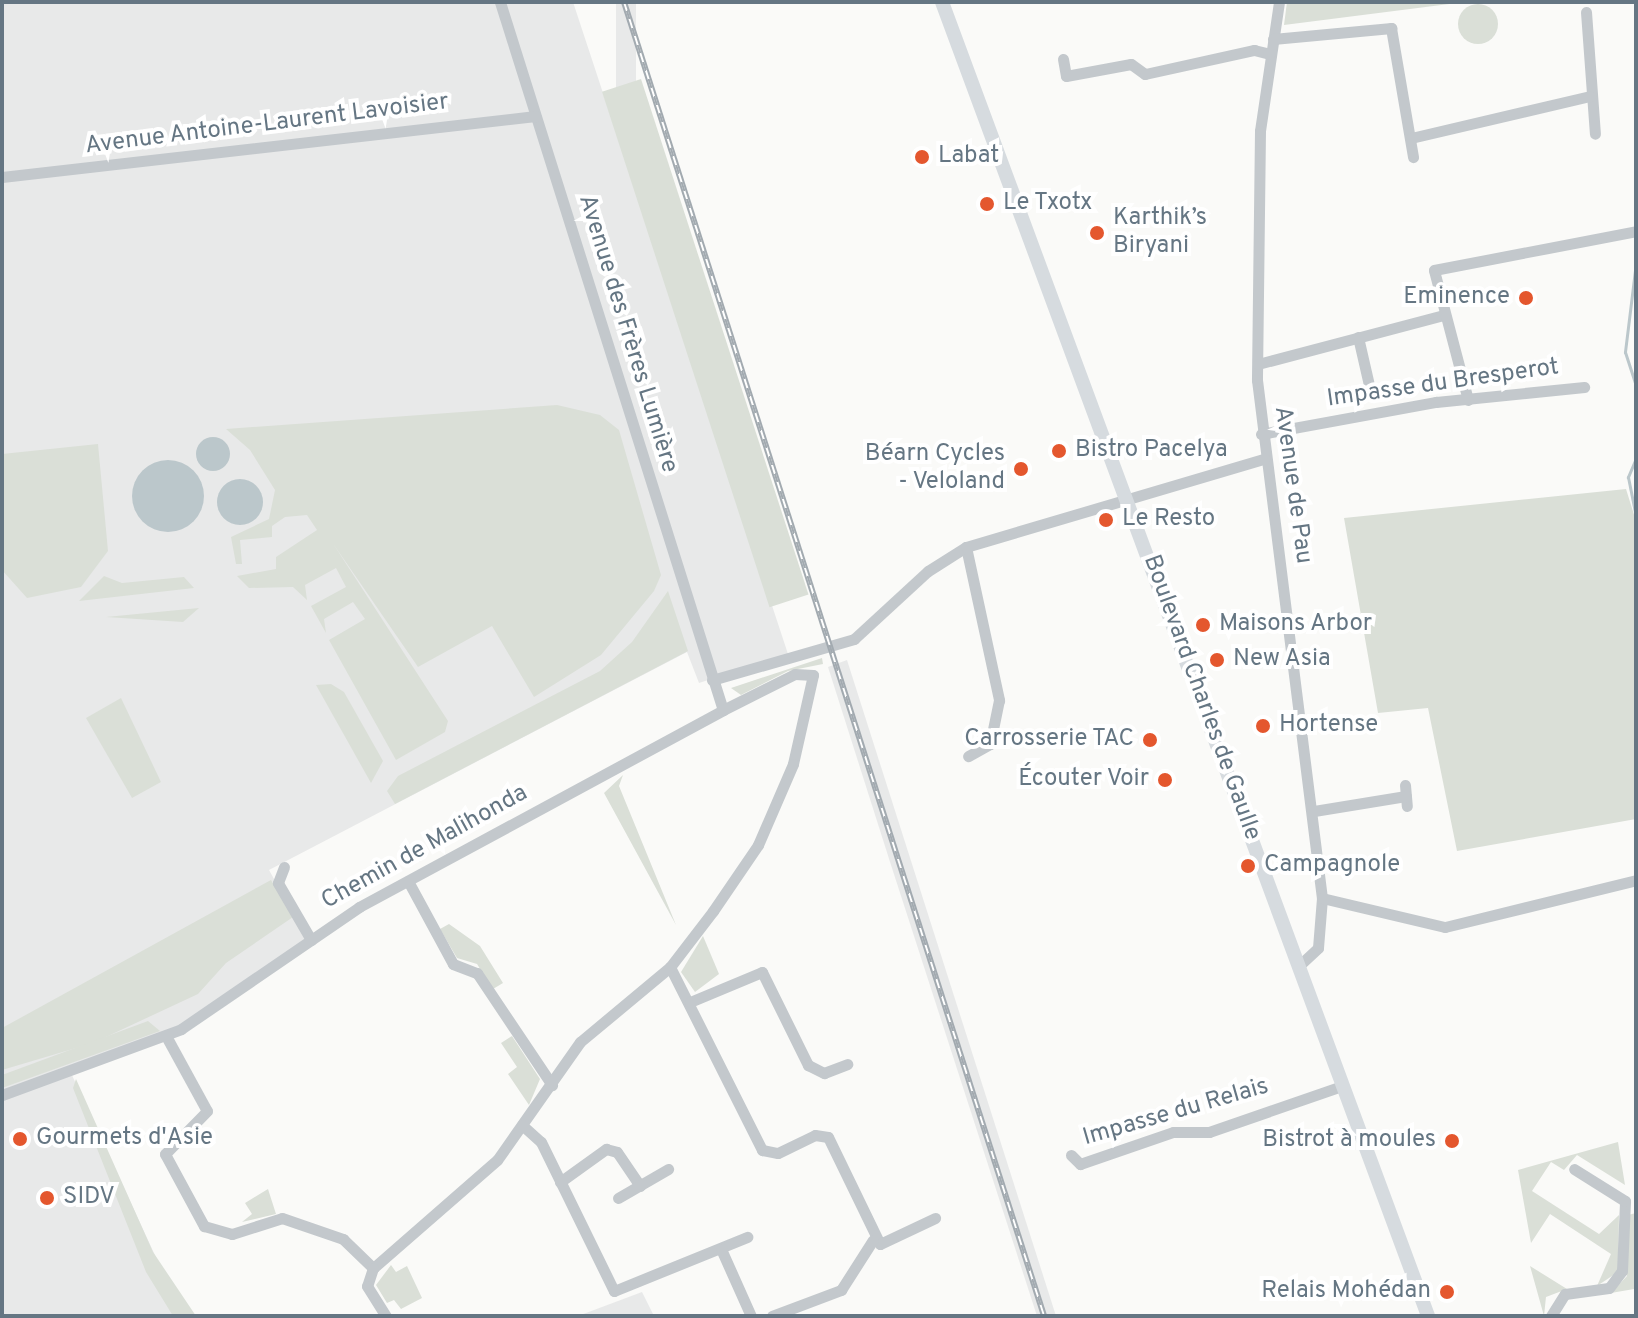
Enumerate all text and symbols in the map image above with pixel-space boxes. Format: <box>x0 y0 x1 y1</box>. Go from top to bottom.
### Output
street label: Avenue Antoine-Laurent Lavoisier <box>83 88 451 162</box>
place label: Labat <box>938 143 999 171</box>
marker: Labat <box>913 148 931 166</box>
place label: Le Txotx <box>1003 190 1093 218</box>
street label: Avenue des Frères Lumière <box>571 191 683 477</box>
marker: Le Txotx <box>978 195 996 213</box>
place label: Karthik’s Biryani <box>1113 205 1207 261</box>
marker: Karthik’s Biryani <box>1088 224 1106 242</box>
place label: Eminence <box>1403 284 1510 312</box>
marker: Eminence <box>1517 289 1535 307</box>
street label: Impasse du Bresperot <box>1325 353 1561 415</box>
street label: Avenue de Pau <box>1267 404 1317 566</box>
place label: Bistro Pacelya <box>1075 437 1228 465</box>
place label: Béarn Cycles - Veloland <box>865 441 1005 497</box>
marker: Bistro Pacelya <box>1050 442 1068 460</box>
marker: Béarn Cycles - Veloland <box>1012 460 1030 478</box>
place label: Le Resto <box>1122 506 1215 534</box>
marker: Le Resto <box>1097 511 1115 529</box>
street label: Boulevard Charles de Gaulle <box>1136 551 1266 845</box>
place label: Maisons Arbor <box>1219 611 1373 639</box>
marker: Maisons Arbor <box>1194 616 1212 634</box>
place label: New Asia <box>1233 646 1332 674</box>
marker: New Asia <box>1208 651 1226 669</box>
place label: Hortense <box>1279 712 1378 740</box>
marker: Hortense <box>1254 717 1272 735</box>
place label: Carrosserie TAC <box>963 726 1134 754</box>
marker: Carrosserie TAC <box>1141 731 1159 749</box>
place label: Écouter Voir <box>1017 766 1149 794</box>
marker: Écouter Voir <box>1156 771 1174 789</box>
street label: Chemin de Malihonda <box>317 779 533 917</box>
place label: Campagnole <box>1264 852 1400 880</box>
marker: Campagnole <box>1239 857 1257 875</box>
street label: Impasse du Relais <box>1080 1073 1272 1153</box>
place label: Gourmets d'Asie <box>36 1125 213 1153</box>
place label: Bistrot à moules <box>1262 1127 1436 1155</box>
marker: Gourmets d'Asie <box>11 1130 29 1148</box>
marker: Bistrot à moules <box>1443 1132 1461 1150</box>
place label: SIDV <box>63 1184 115 1212</box>
marker: SIDV <box>38 1189 56 1207</box>
place label: Relais Mohédan <box>1261 1278 1431 1306</box>
marker: Relais Mohédan <box>1438 1283 1456 1301</box>

